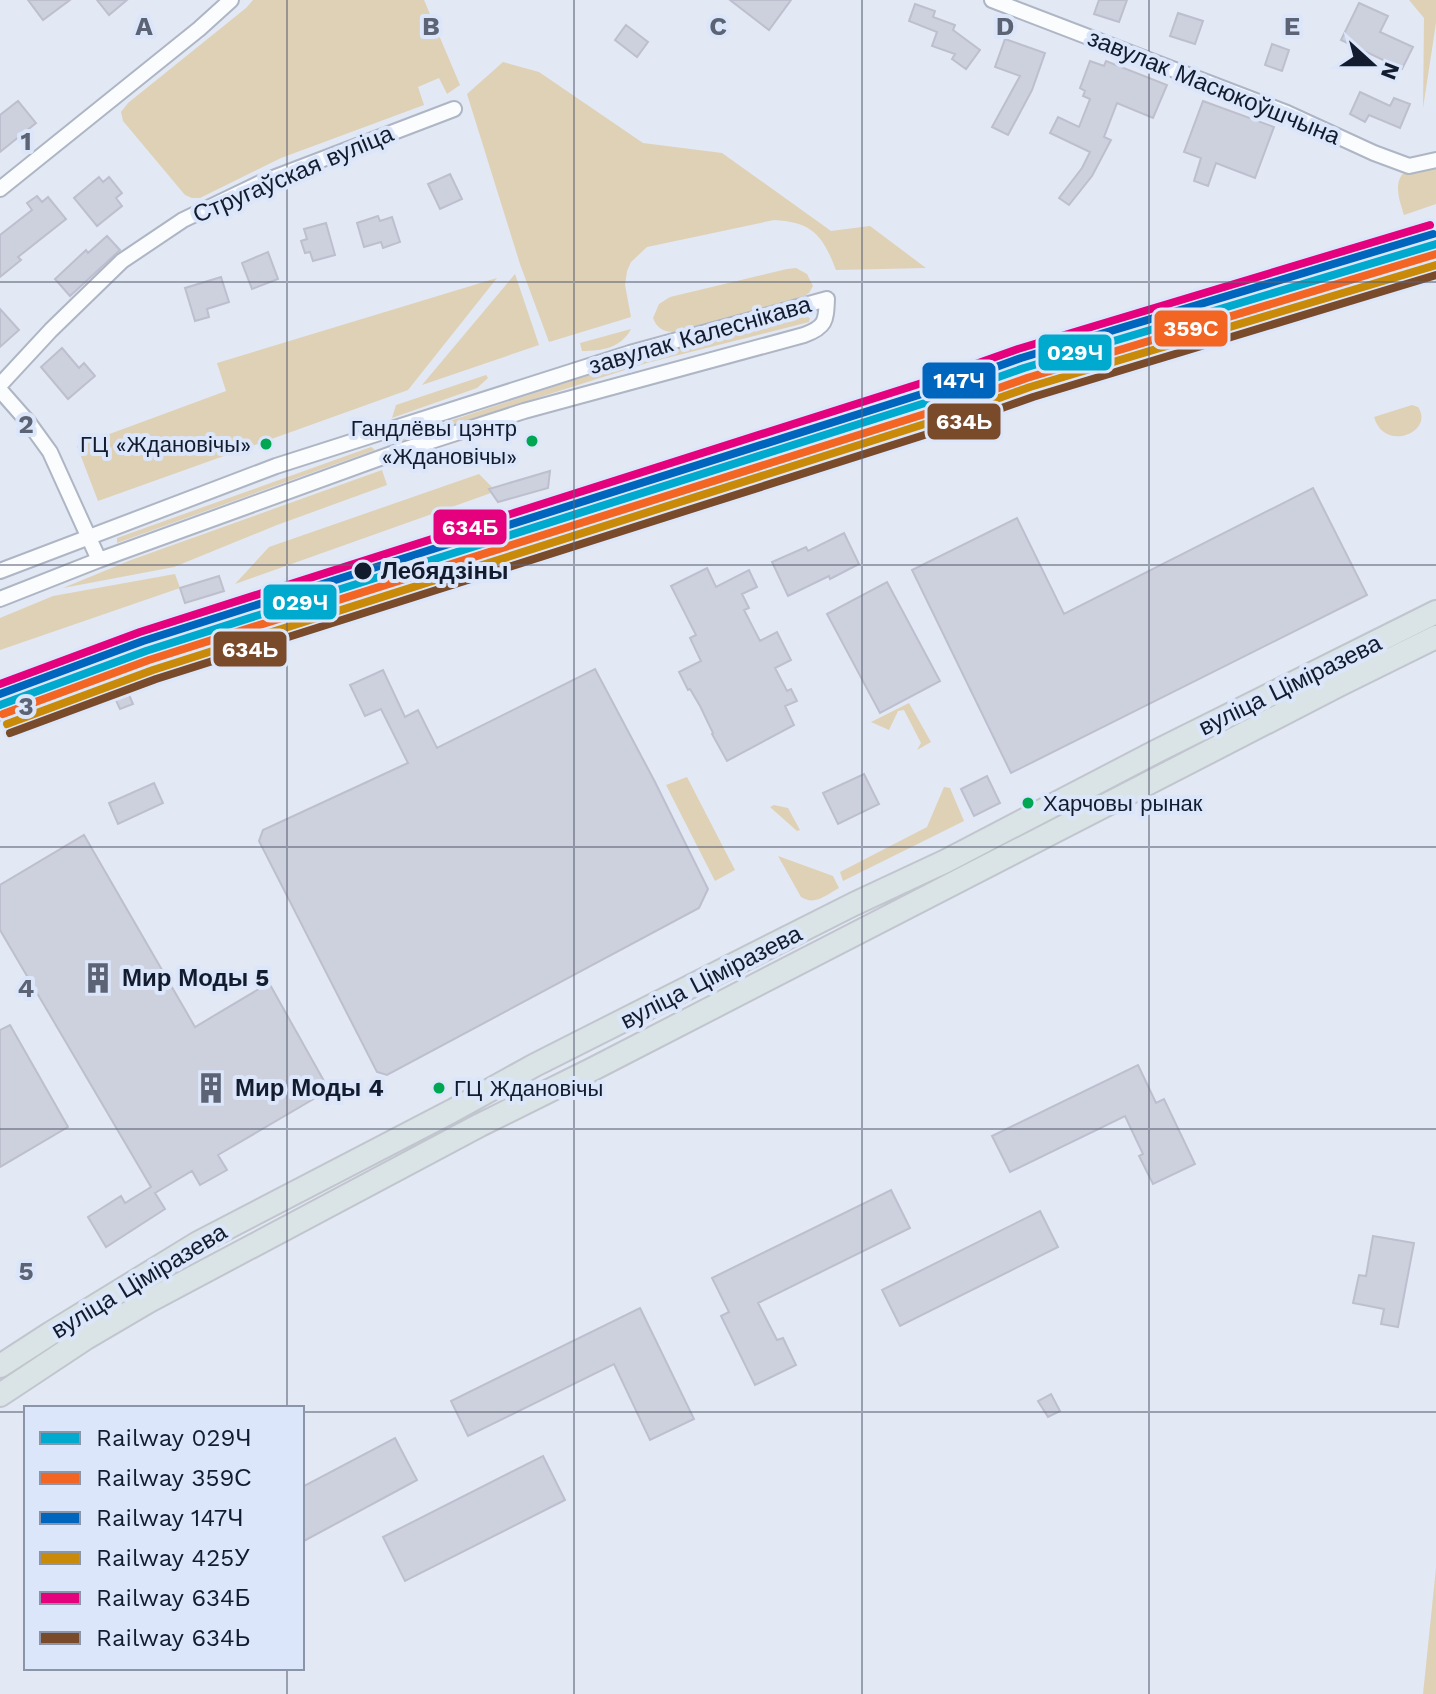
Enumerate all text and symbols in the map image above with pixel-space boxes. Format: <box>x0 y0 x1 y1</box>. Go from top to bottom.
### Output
text: A <box>135 11 153 41</box>
text: B <box>422 11 440 41</box>
text: C <box>709 11 727 41</box>
text: D <box>996 11 1014 41</box>
text: E <box>1284 11 1300 41</box>
street label: завулак Масюкоўшчына <box>1084 24 1345 151</box>
north arrow <box>1332 24 1412 104</box>
text: N <box>1376 59 1405 83</box>
street label: Стругаўская вуліца <box>189 119 398 229</box>
text: 1 <box>20 126 32 156</box>
street label: завулак Калеснікава <box>586 290 815 380</box>
line badge: 359С <box>1153 309 1229 348</box>
text: 359С <box>1163 316 1219 341</box>
line badge: 029Ч <box>1037 333 1113 372</box>
text: 029Ч <box>1047 340 1103 365</box>
line badge: 147Ч <box>921 361 997 400</box>
text: 147Ч <box>933 368 985 393</box>
line badge: 634Ь <box>926 402 1002 441</box>
text: 2 <box>18 409 34 439</box>
text: 634Ь <box>936 409 992 434</box>
place label: Гандлёвы цэнтр «Ждановічы» <box>351 416 517 469</box>
place label: ГЦ «Ждановічы» <box>80 432 251 457</box>
marker: Гандлёвы цэнтр «Ждановічы» <box>524 433 540 449</box>
marker: ГЦ «Ждановічы» <box>258 436 274 452</box>
line badge: 634Б <box>432 508 508 546</box>
text: 634Б <box>442 515 498 540</box>
place label: Лебядзіны <box>381 557 509 585</box>
marker: Лебядзіны <box>352 560 374 582</box>
line badge: 029Ч <box>262 583 338 621</box>
text: 029Ч <box>272 590 328 615</box>
street label: вуліца Ціміразева <box>1194 628 1386 741</box>
line badge: 634Ь <box>212 630 288 668</box>
text: 634Ь <box>222 637 278 662</box>
text: 3 <box>18 691 34 721</box>
place label: Харчовы рынак <box>1043 791 1203 816</box>
marker: Харчовы рынак <box>1020 795 1036 811</box>
street label: вуліца Ціміразева <box>616 919 807 1035</box>
building icon: Мир Моды 5 <box>81 961 115 995</box>
place label: Мир Моды 5 <box>122 964 269 992</box>
text: 4 <box>18 973 35 1003</box>
building icon: Мир Моды 4 <box>194 1071 228 1105</box>
place label: Мир Моды 4 <box>235 1074 384 1102</box>
place label: ГЦ Ждановічы <box>454 1076 603 1101</box>
marker: ГЦ Ждановічы <box>431 1080 447 1096</box>
street label: вуліца Ціміразева <box>46 1217 232 1344</box>
text: 5 <box>18 1256 34 1286</box>
legend <box>24 1406 304 1670</box>
text: Railway 029Ч <box>96 1424 251 1452</box>
text: Railway 359С <box>96 1464 252 1492</box>
text: Railway 147Ч <box>96 1504 243 1532</box>
text: Railway 425У <box>96 1544 250 1572</box>
text: Railway 634Б <box>96 1584 251 1612</box>
text: Railway 634Ь <box>96 1624 251 1652</box>

